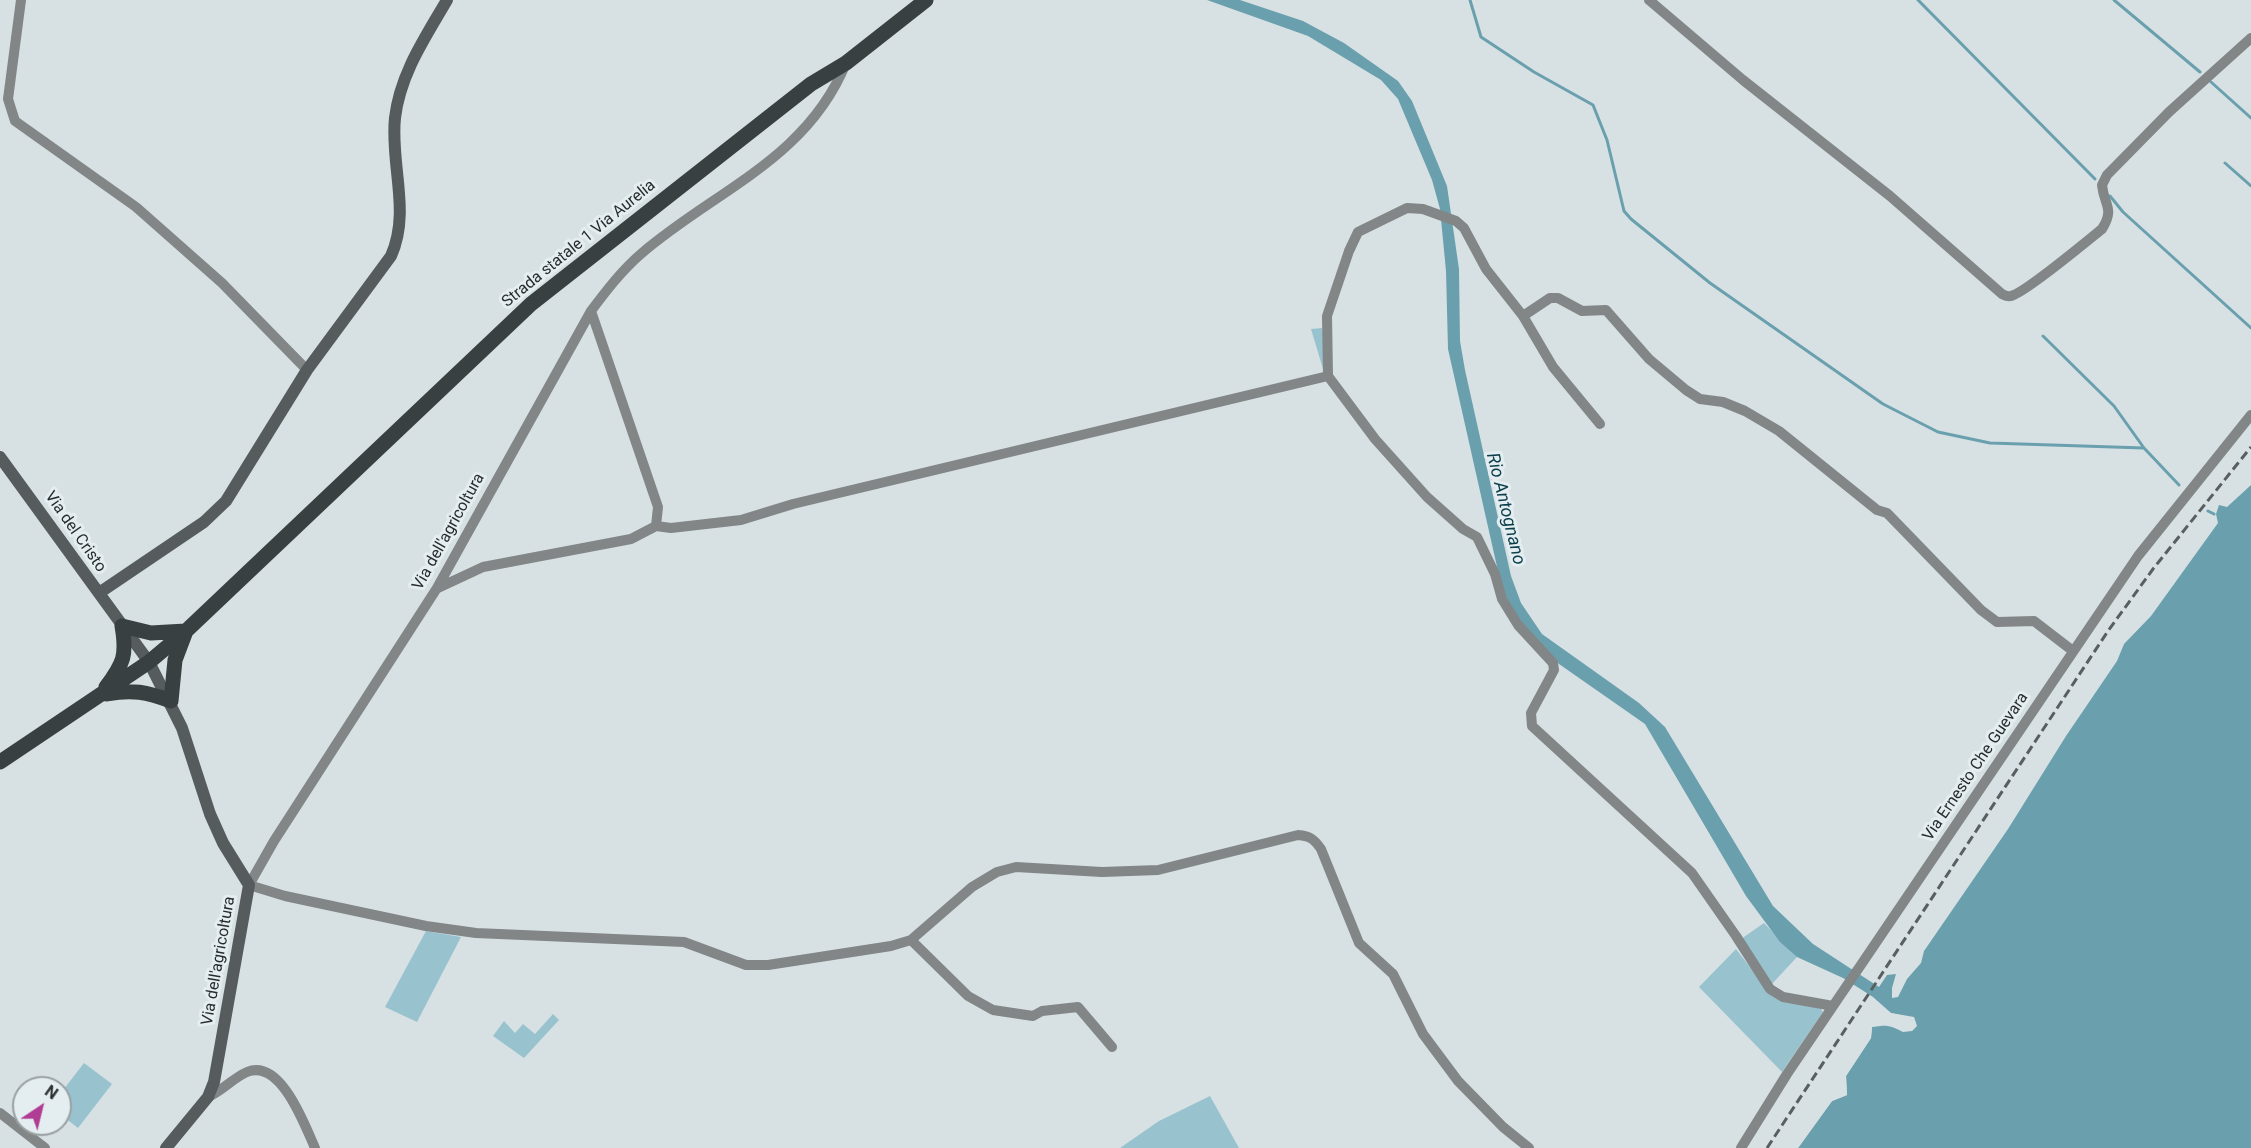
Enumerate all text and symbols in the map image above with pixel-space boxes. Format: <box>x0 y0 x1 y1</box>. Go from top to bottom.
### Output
street label: Strada statale 1 Via Aurelia <box>498 176 660 312</box>
water label: Rio Antognano <box>1481 451 1529 567</box>
street label: Via dell'agricoltura <box>409 470 489 594</box>
street label: Via del Cristo <box>40 488 110 576</box>
street label: Via Ernesto Che Guevara <box>1919 689 2033 845</box>
street label: Via dell'agricoltura <box>198 895 240 1027</box>
north arrow <box>12 1076 72 1136</box>
text: N <box>41 1081 62 1104</box>

